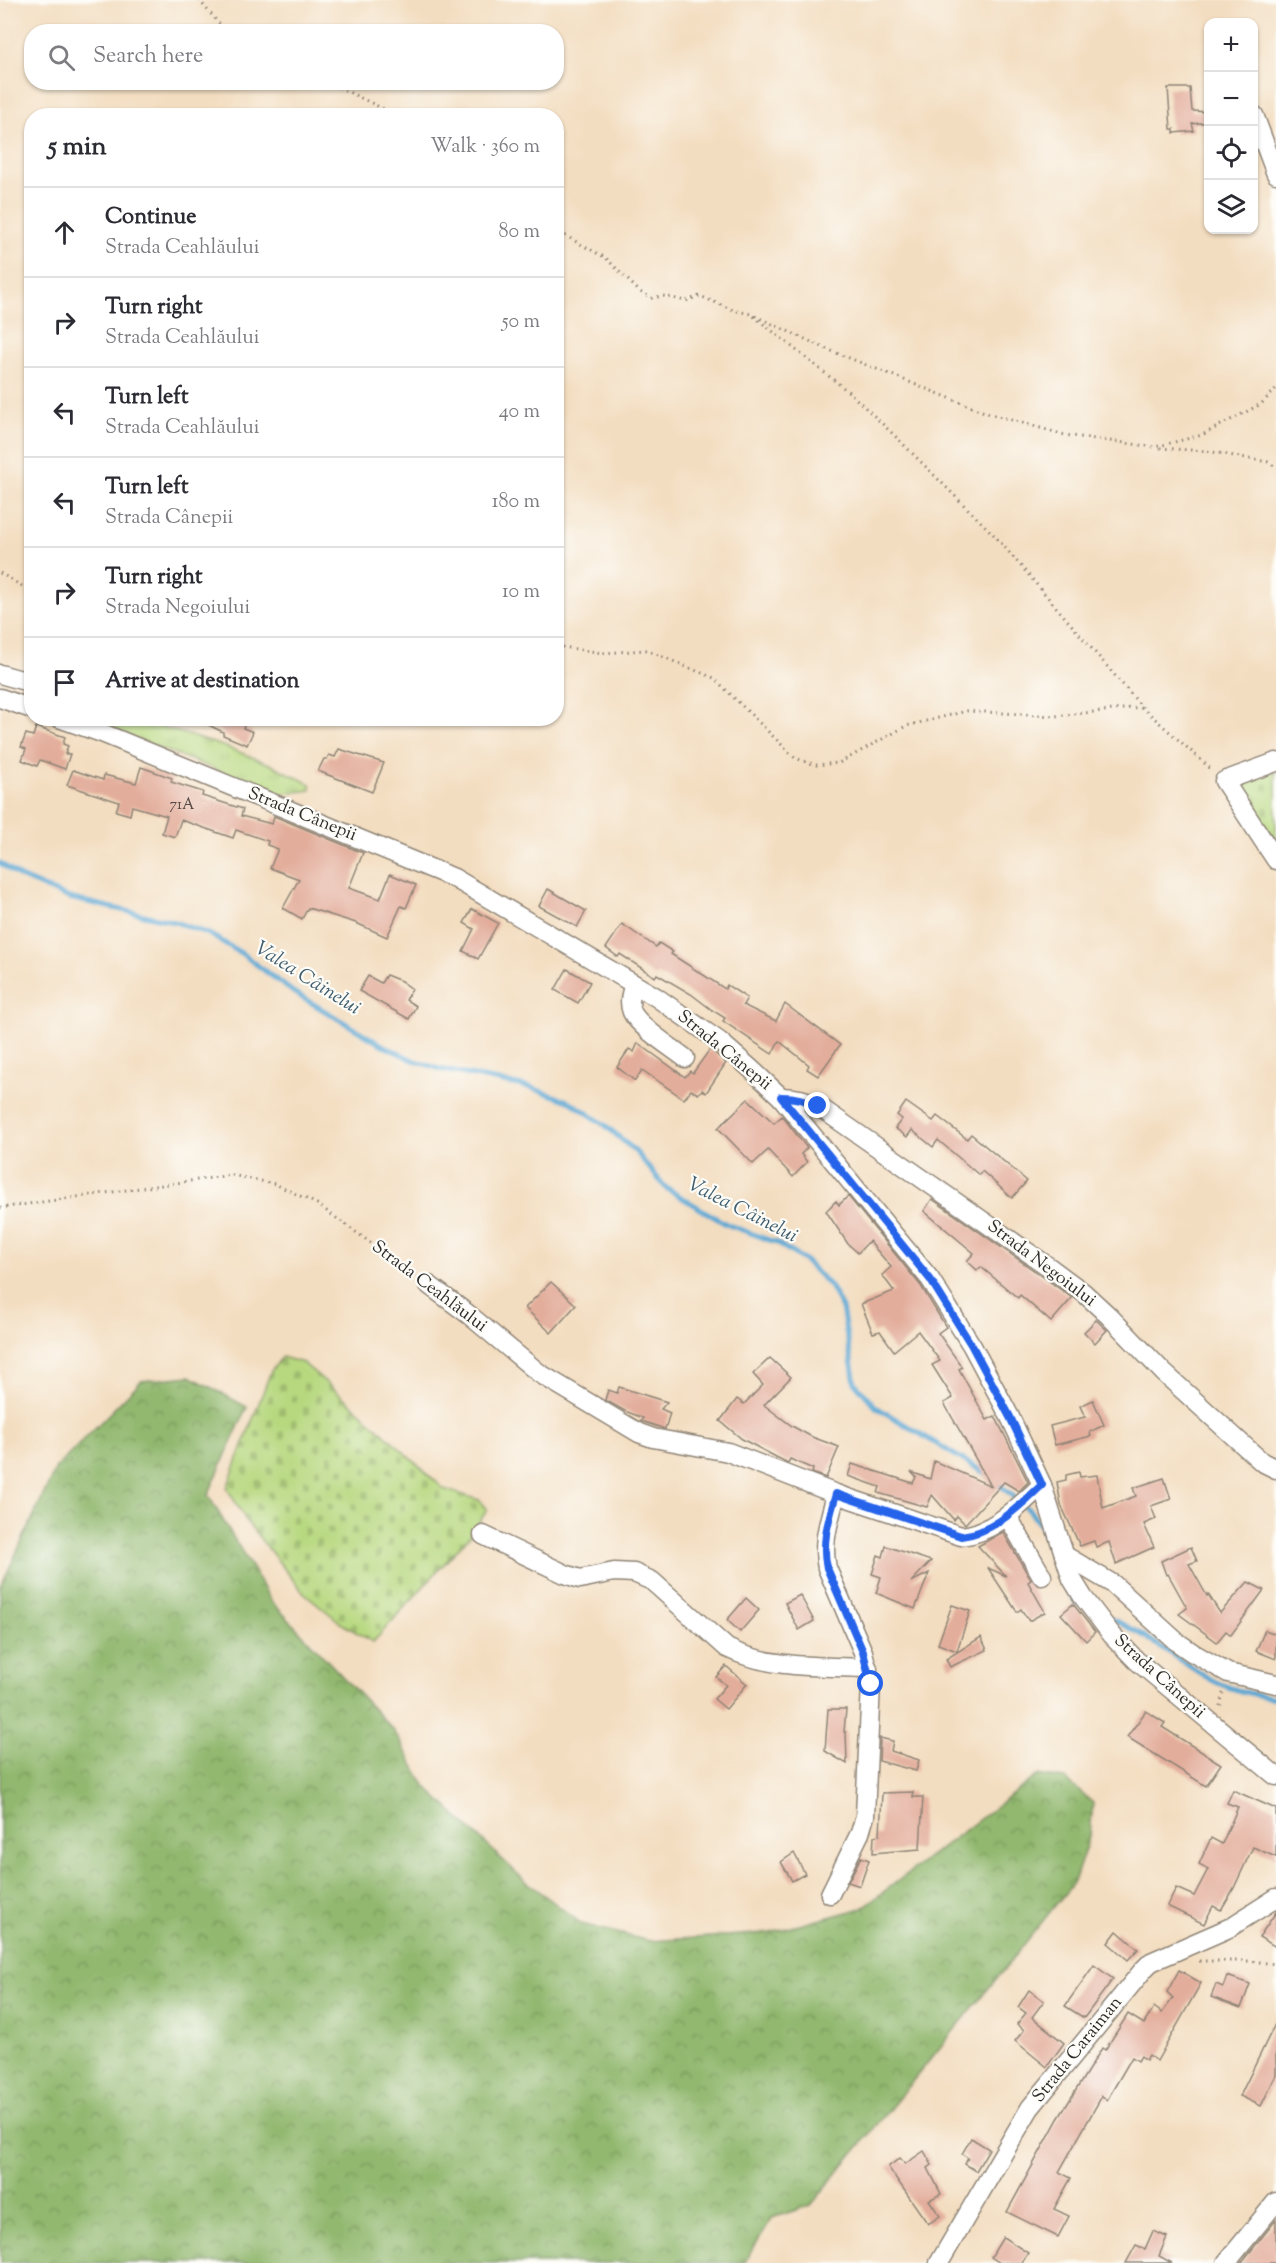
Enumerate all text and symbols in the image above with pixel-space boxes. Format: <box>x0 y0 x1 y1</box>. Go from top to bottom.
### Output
map controls <box>1204 18 1258 234</box>
button: + <box>1204 18 1258 72</box>
search box <box>24 24 564 90</box>
icon: search <box>45 41 78 74</box>
text: Search here <box>93 41 203 73</box>
button: − <box>1204 72 1258 126</box>
button: locate <box>1204 126 1258 180</box>
text: 5 min <box>48 129 107 166</box>
text: Walk · 360 m <box>430 133 540 162</box>
button: layers <box>1204 180 1258 234</box>
text: Continue <box>105 202 196 234</box>
icon: ahead <box>48 216 81 249</box>
text: 80 m <box>499 218 540 247</box>
text: Strada Ceahlăului <box>105 234 259 263</box>
text: Turn right <box>105 292 202 324</box>
icon: right <box>48 306 81 339</box>
text: 50 m <box>502 308 540 337</box>
text: Strada Ceahlăului <box>105 324 259 353</box>
text: Turn left <box>105 382 188 414</box>
icon: left <box>48 396 81 429</box>
text: 40 m <box>499 398 540 427</box>
text: Strada Ceahlăului <box>105 414 259 443</box>
text: Turn left <box>105 472 188 504</box>
icon: left <box>48 486 81 519</box>
text: 180 m <box>492 488 540 517</box>
text: Strada Cânepii <box>105 504 233 533</box>
text: Turn right <box>105 562 202 594</box>
icon: right <box>48 576 81 609</box>
text: 10 m <box>502 578 540 607</box>
text: Strada Negoiului <box>105 594 250 623</box>
icon: arrive <box>48 666 81 699</box>
text: Arrive at destination <box>105 666 300 698</box>
street label: Strada Cânepii <box>244 781 360 849</box>
house number: 71A <box>170 795 194 816</box>
water label: Valea Câinelui <box>248 935 366 1023</box>
street label: Strada Cânepii <box>671 1005 777 1097</box>
route end <box>804 1092 830 1118</box>
water label: Valea Câinelui <box>682 1171 802 1251</box>
street label: Strada Negoiului <box>981 1214 1101 1314</box>
street label: Strada Ceahlăului <box>366 1235 492 1339</box>
street label: Strada Cânepii <box>1107 1629 1211 1725</box>
route start <box>857 1670 883 1696</box>
street label: Strada Caraiman <box>1027 1991 1129 2109</box>

